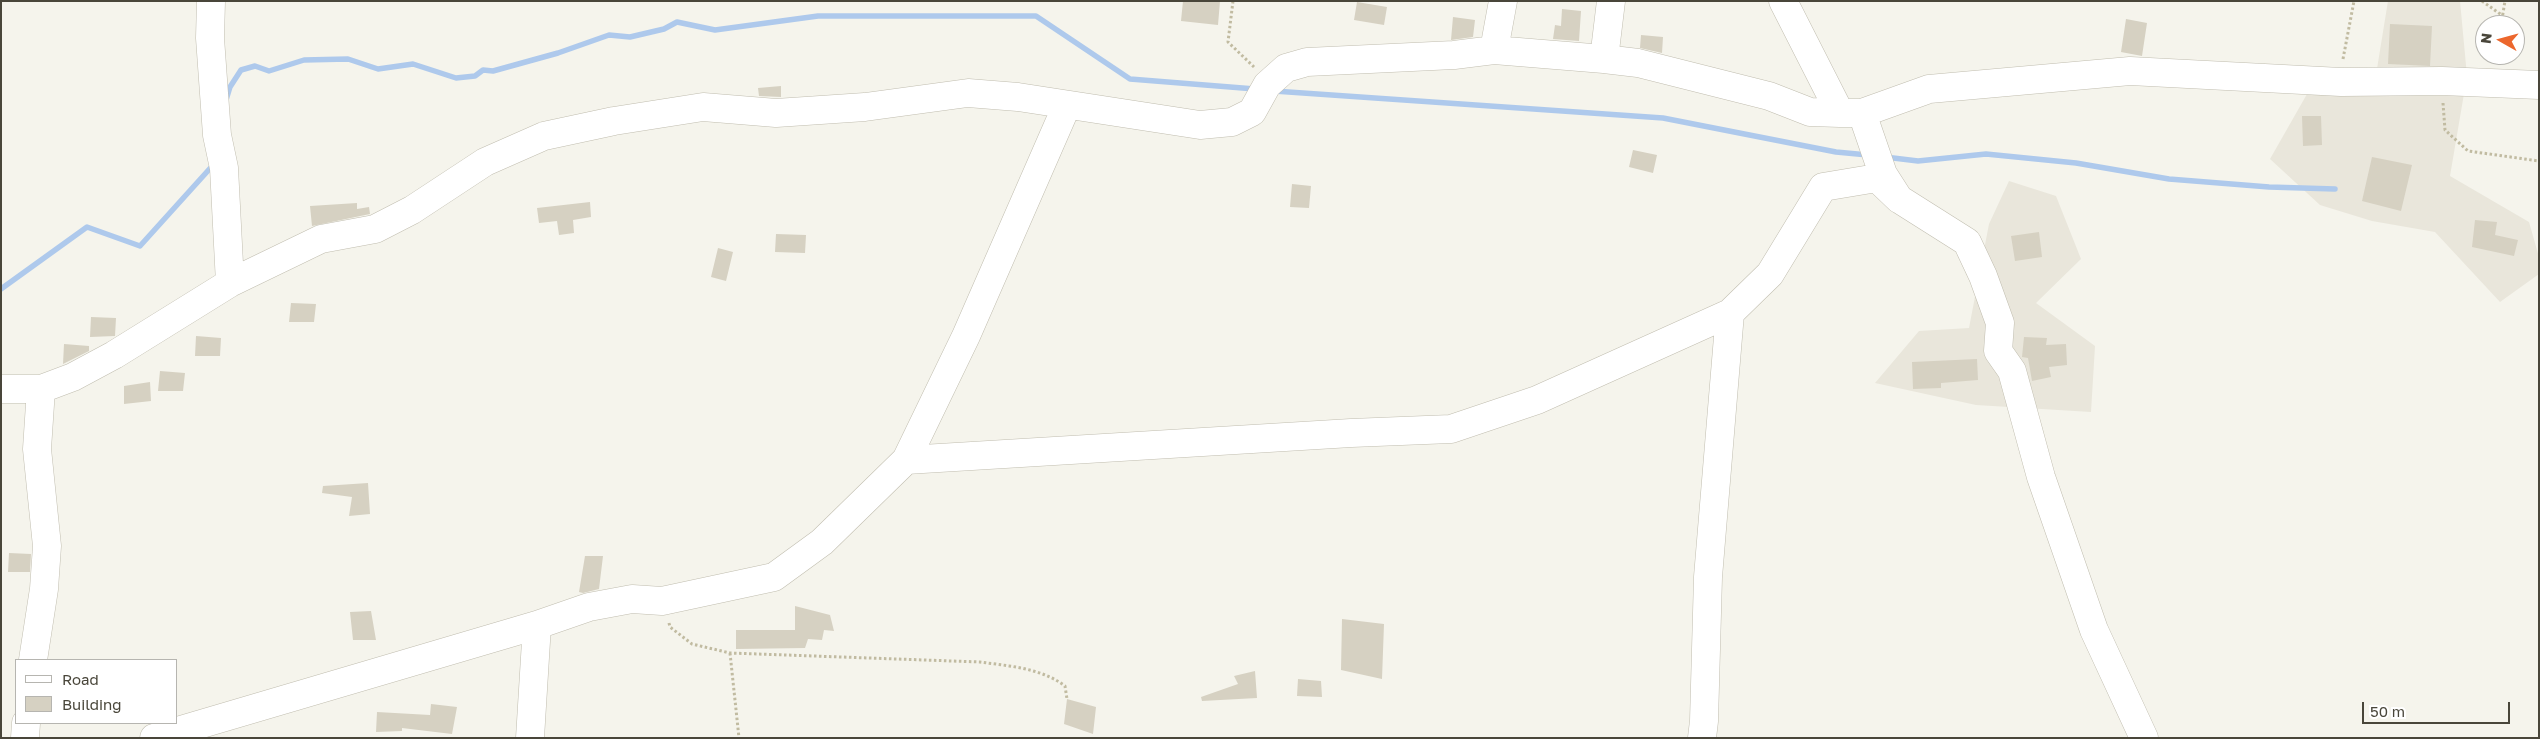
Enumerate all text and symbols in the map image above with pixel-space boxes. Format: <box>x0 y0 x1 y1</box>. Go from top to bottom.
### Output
north arrow <box>2475 15 2525 65</box>
text: N <box>2477 32 2495 45</box>
legend <box>15 659 178 724</box>
text: Road <box>62 670 99 688</box>
scale bar <box>2365 692 2512 724</box>
text: Building <box>62 695 122 713</box>
text: 50 m <box>2370 702 2405 720</box>

